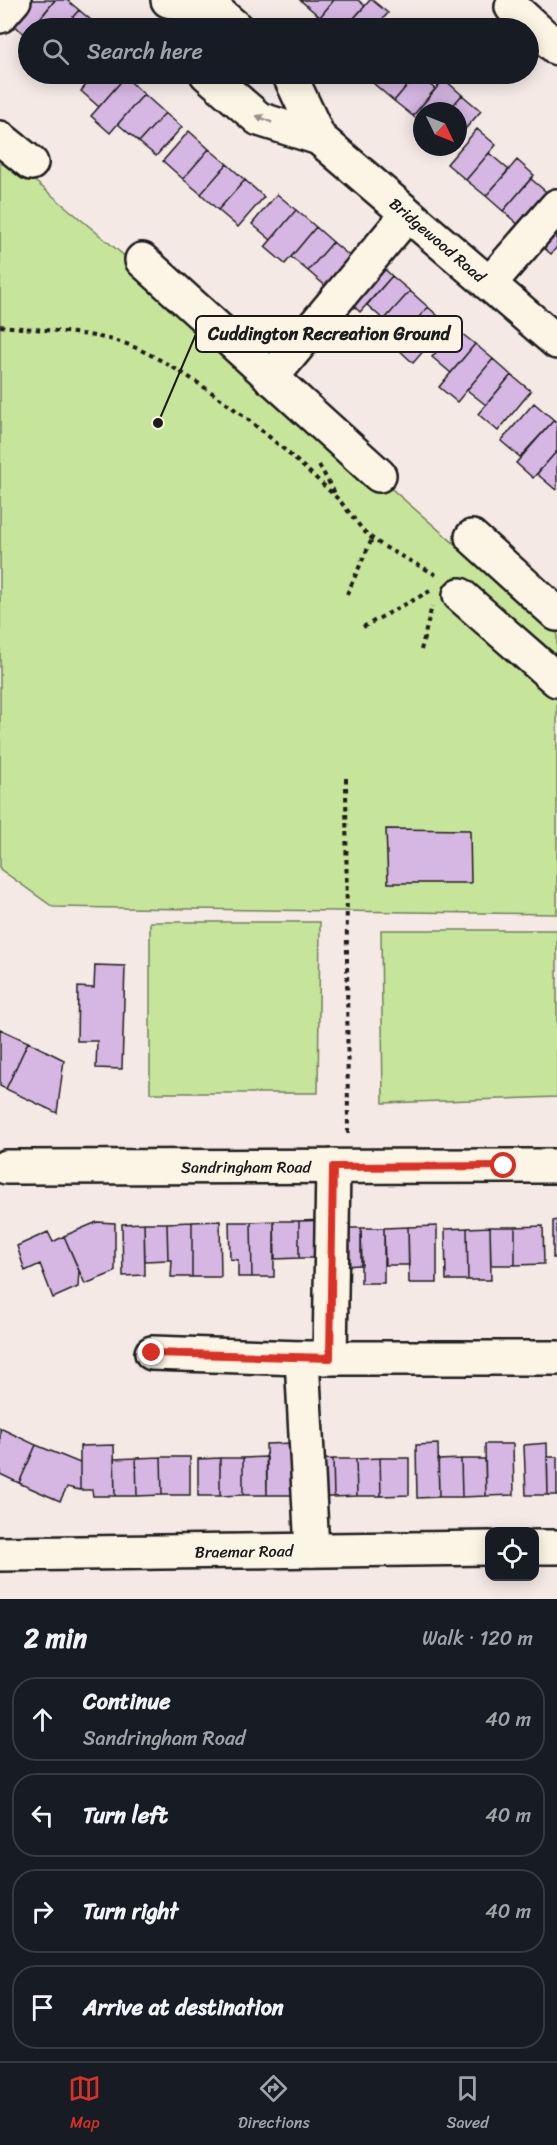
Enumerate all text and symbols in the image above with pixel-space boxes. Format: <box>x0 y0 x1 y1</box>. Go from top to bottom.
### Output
search box <box>18 18 539 84</box>
text: Search here <box>87 32 203 71</box>
icon: search <box>39 35 72 68</box>
north arrow <box>413 102 467 156</box>
one-way arrow <box>254 114 272 124</box>
street label: Bridgewood Road <box>382 190 493 291</box>
callout: Cuddington Recreation Ground <box>196 316 462 352</box>
text: Cuddington Recreation Ground <box>207 318 451 350</box>
street label: Sandringham Road <box>181 1152 313 1182</box>
route start <box>490 1152 516 1178</box>
route end <box>138 1339 164 1365</box>
map controls <box>485 1527 539 1581</box>
button: locate <box>485 1527 539 1581</box>
street label: Braemar Road <box>195 1536 295 1567</box>
text: 2 min <box>24 1615 87 1661</box>
text: Walk · 120 m <box>422 1621 533 1656</box>
text: Continue <box>83 1682 171 1721</box>
text: 40 m <box>485 1702 531 1737</box>
icon: ahead <box>26 1703 59 1736</box>
text: Sandringham Road <box>83 1721 245 1756</box>
text: Turn left <box>83 1796 168 1835</box>
text: 40 m <box>485 1798 531 1833</box>
icon: left <box>26 1799 59 1832</box>
text: Turn right <box>83 1892 178 1931</box>
text: 40 m <box>485 1894 531 1929</box>
icon: right <box>26 1895 59 1928</box>
text: Arrive at destination <box>83 1988 284 2027</box>
icon: arrive <box>26 1991 59 2024</box>
tab: Map <box>68 2072 101 2137</box>
tab: Directions <box>238 2072 310 2137</box>
tab: Saved <box>446 2072 489 2137</box>

